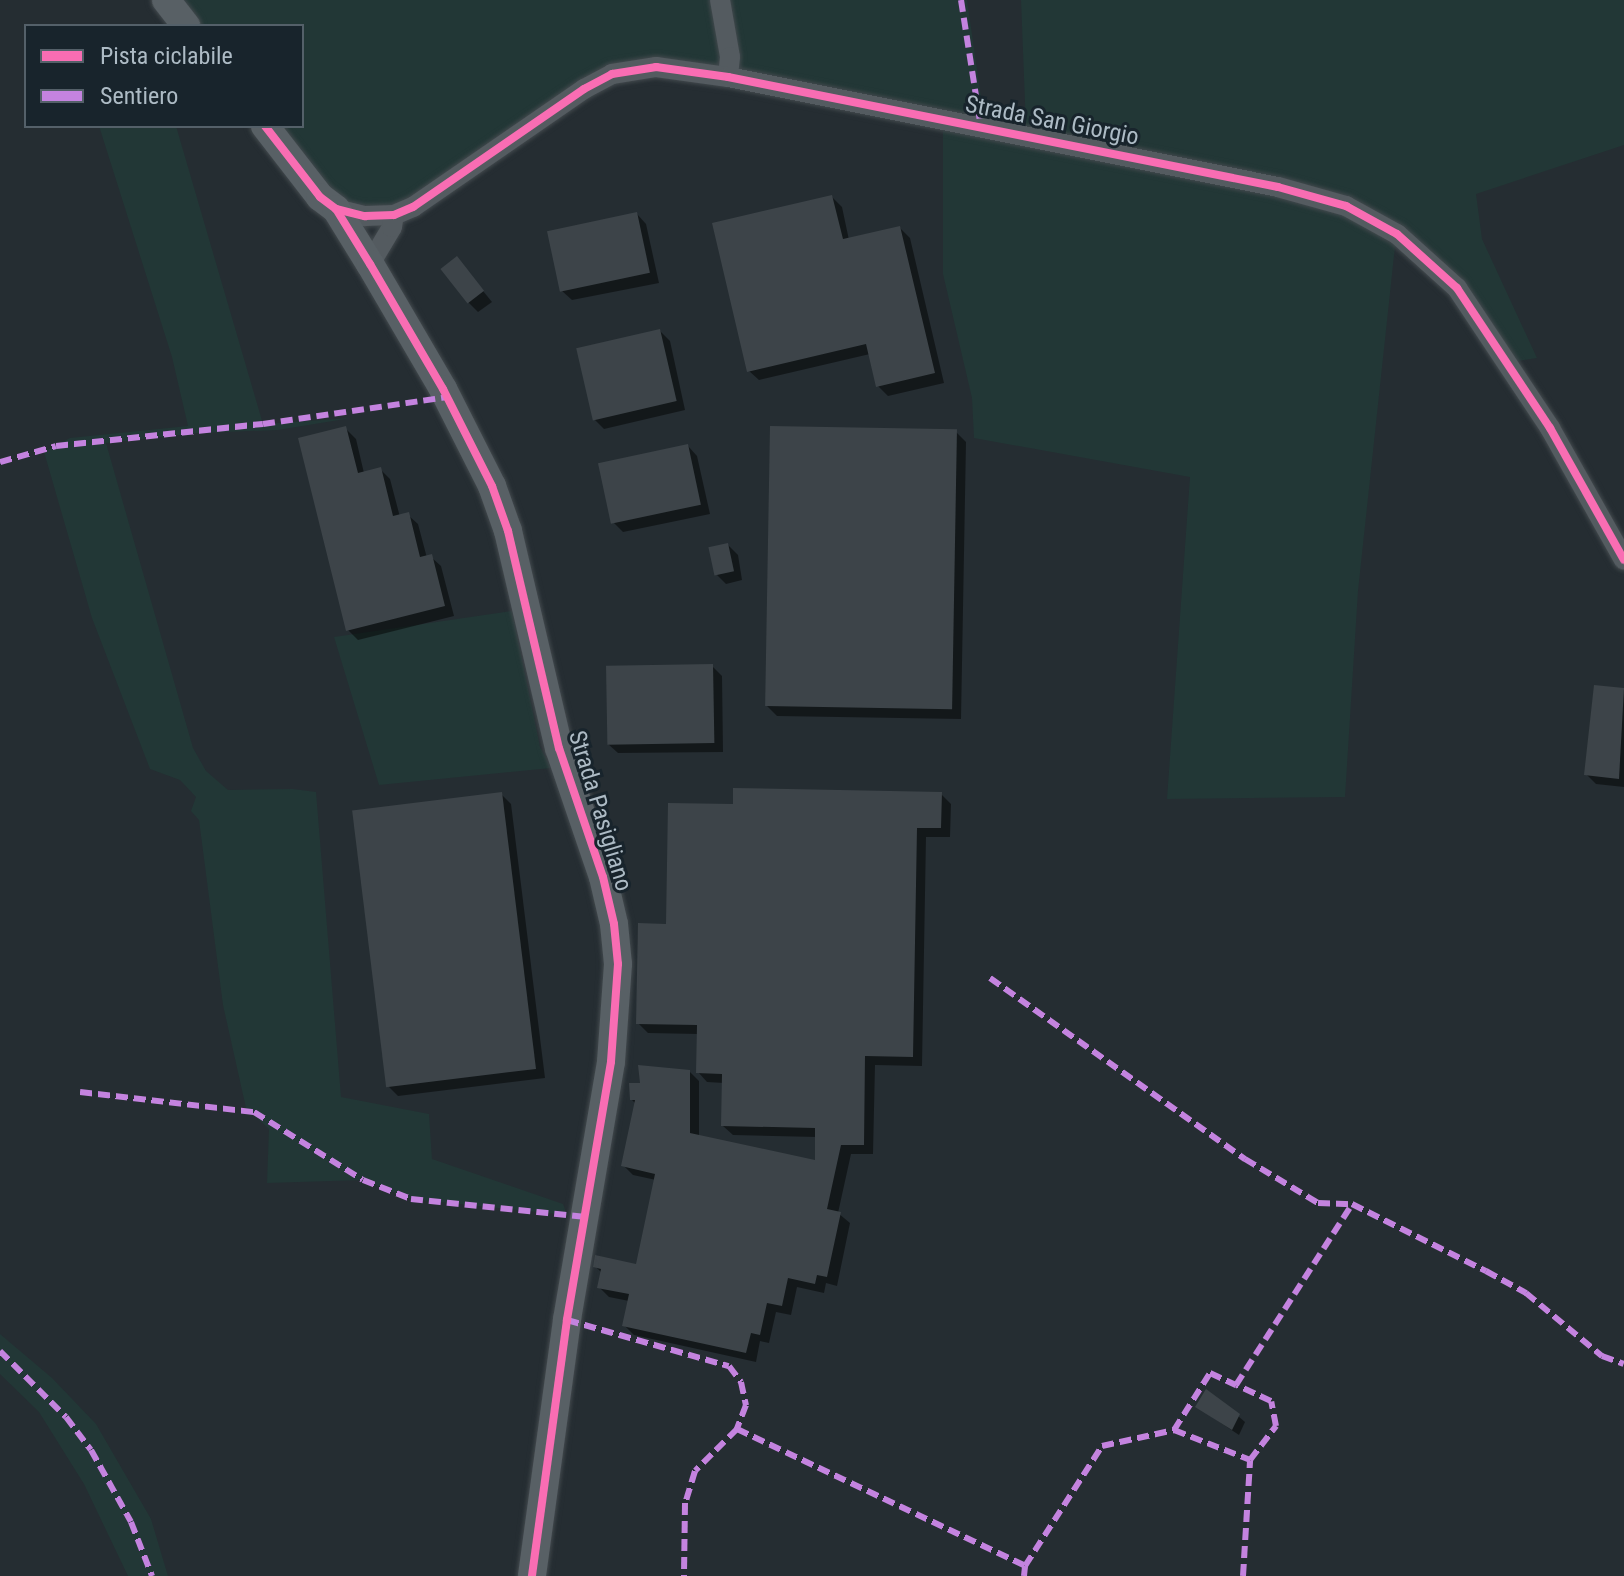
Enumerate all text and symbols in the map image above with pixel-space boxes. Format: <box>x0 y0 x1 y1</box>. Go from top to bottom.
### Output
legend <box>24 24 304 128</box>
text: Pista ciclabile <box>100 42 233 70</box>
text: Sentiero <box>100 82 178 110</box>
street label: Strada San Giorgio <box>963 90 1141 152</box>
street label: Strada Pasigliano <box>562 727 638 895</box>

